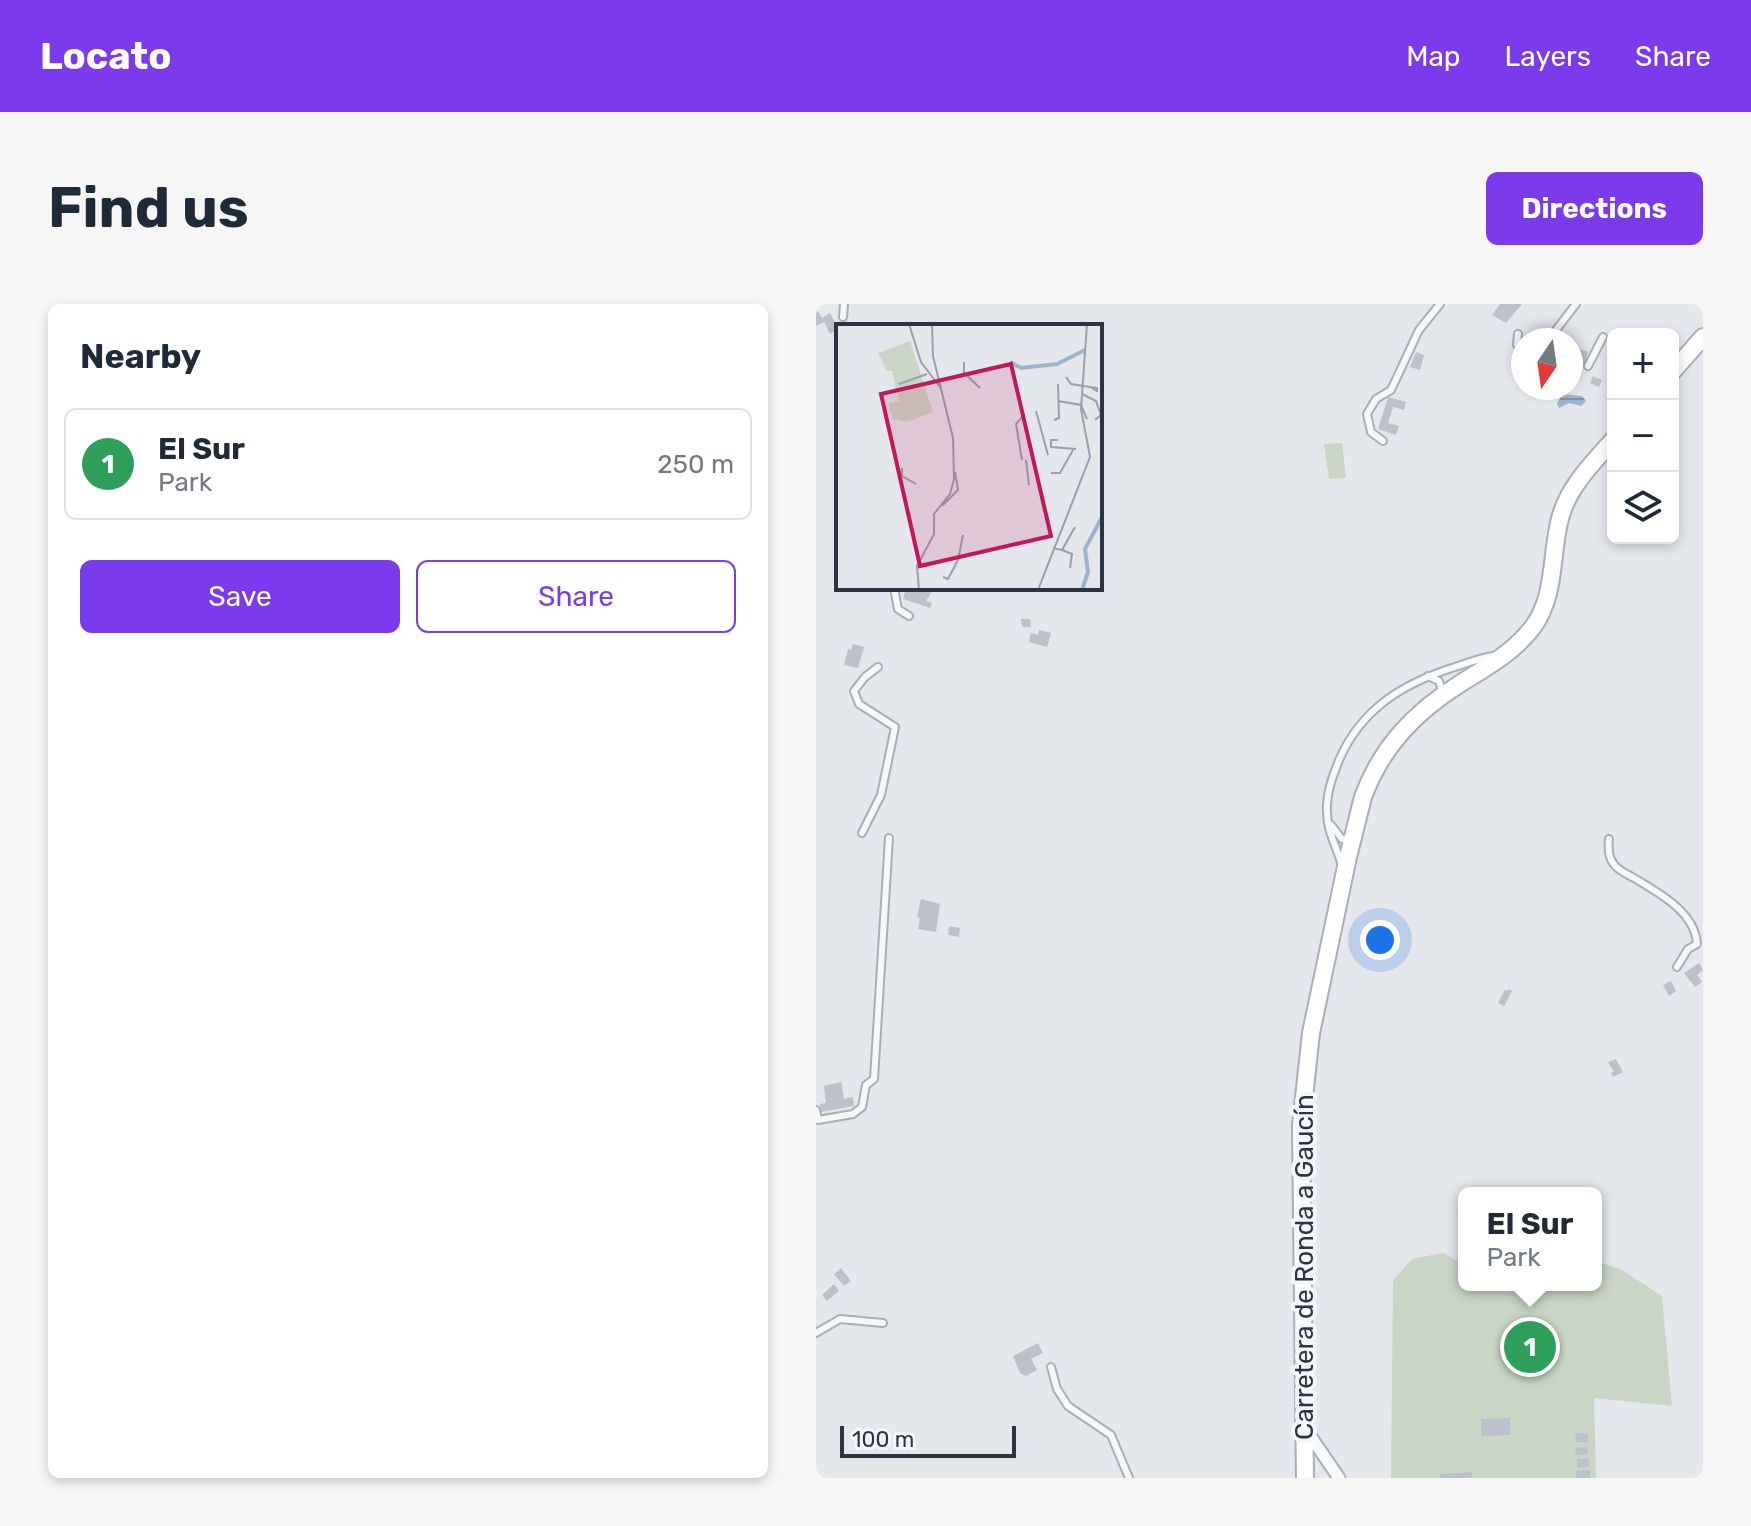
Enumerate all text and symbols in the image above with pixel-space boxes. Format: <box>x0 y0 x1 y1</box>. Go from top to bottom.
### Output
text: Locato <box>40 33 171 79</box>
text: Map <box>1406 40 1461 73</box>
text: Layers <box>1505 40 1591 73</box>
text: Share <box>1635 40 1711 73</box>
button: Directions <box>1486 172 1703 245</box>
text: Find us <box>48 175 249 241</box>
inset map <box>836 324 1102 590</box>
north arrow <box>1511 328 1583 400</box>
map controls <box>1607 328 1679 544</box>
button: + <box>1607 328 1679 400</box>
text: Nearby <box>80 336 201 377</box>
button: − <box>1607 400 1679 472</box>
text: El Sur <box>158 431 245 467</box>
text: 1 <box>102 449 114 480</box>
text: 250 m <box>657 449 734 480</box>
text: Park <box>158 467 212 498</box>
button: layers <box>1607 472 1679 544</box>
button: Save <box>80 560 400 633</box>
button: Share <box>416 560 736 633</box>
your location <box>1360 920 1400 960</box>
street label: Carretera de Ronda a Gaucín <box>1289 1094 1320 1440</box>
popup <box>1458 1187 1602 1291</box>
text: El Sur <box>1487 1206 1573 1242</box>
text: Park <box>1487 1242 1541 1273</box>
pin: 1 <box>1504 1317 1556 1377</box>
scale bar <box>840 1422 1016 1458</box>
text: 100 m <box>852 1426 914 1453</box>

